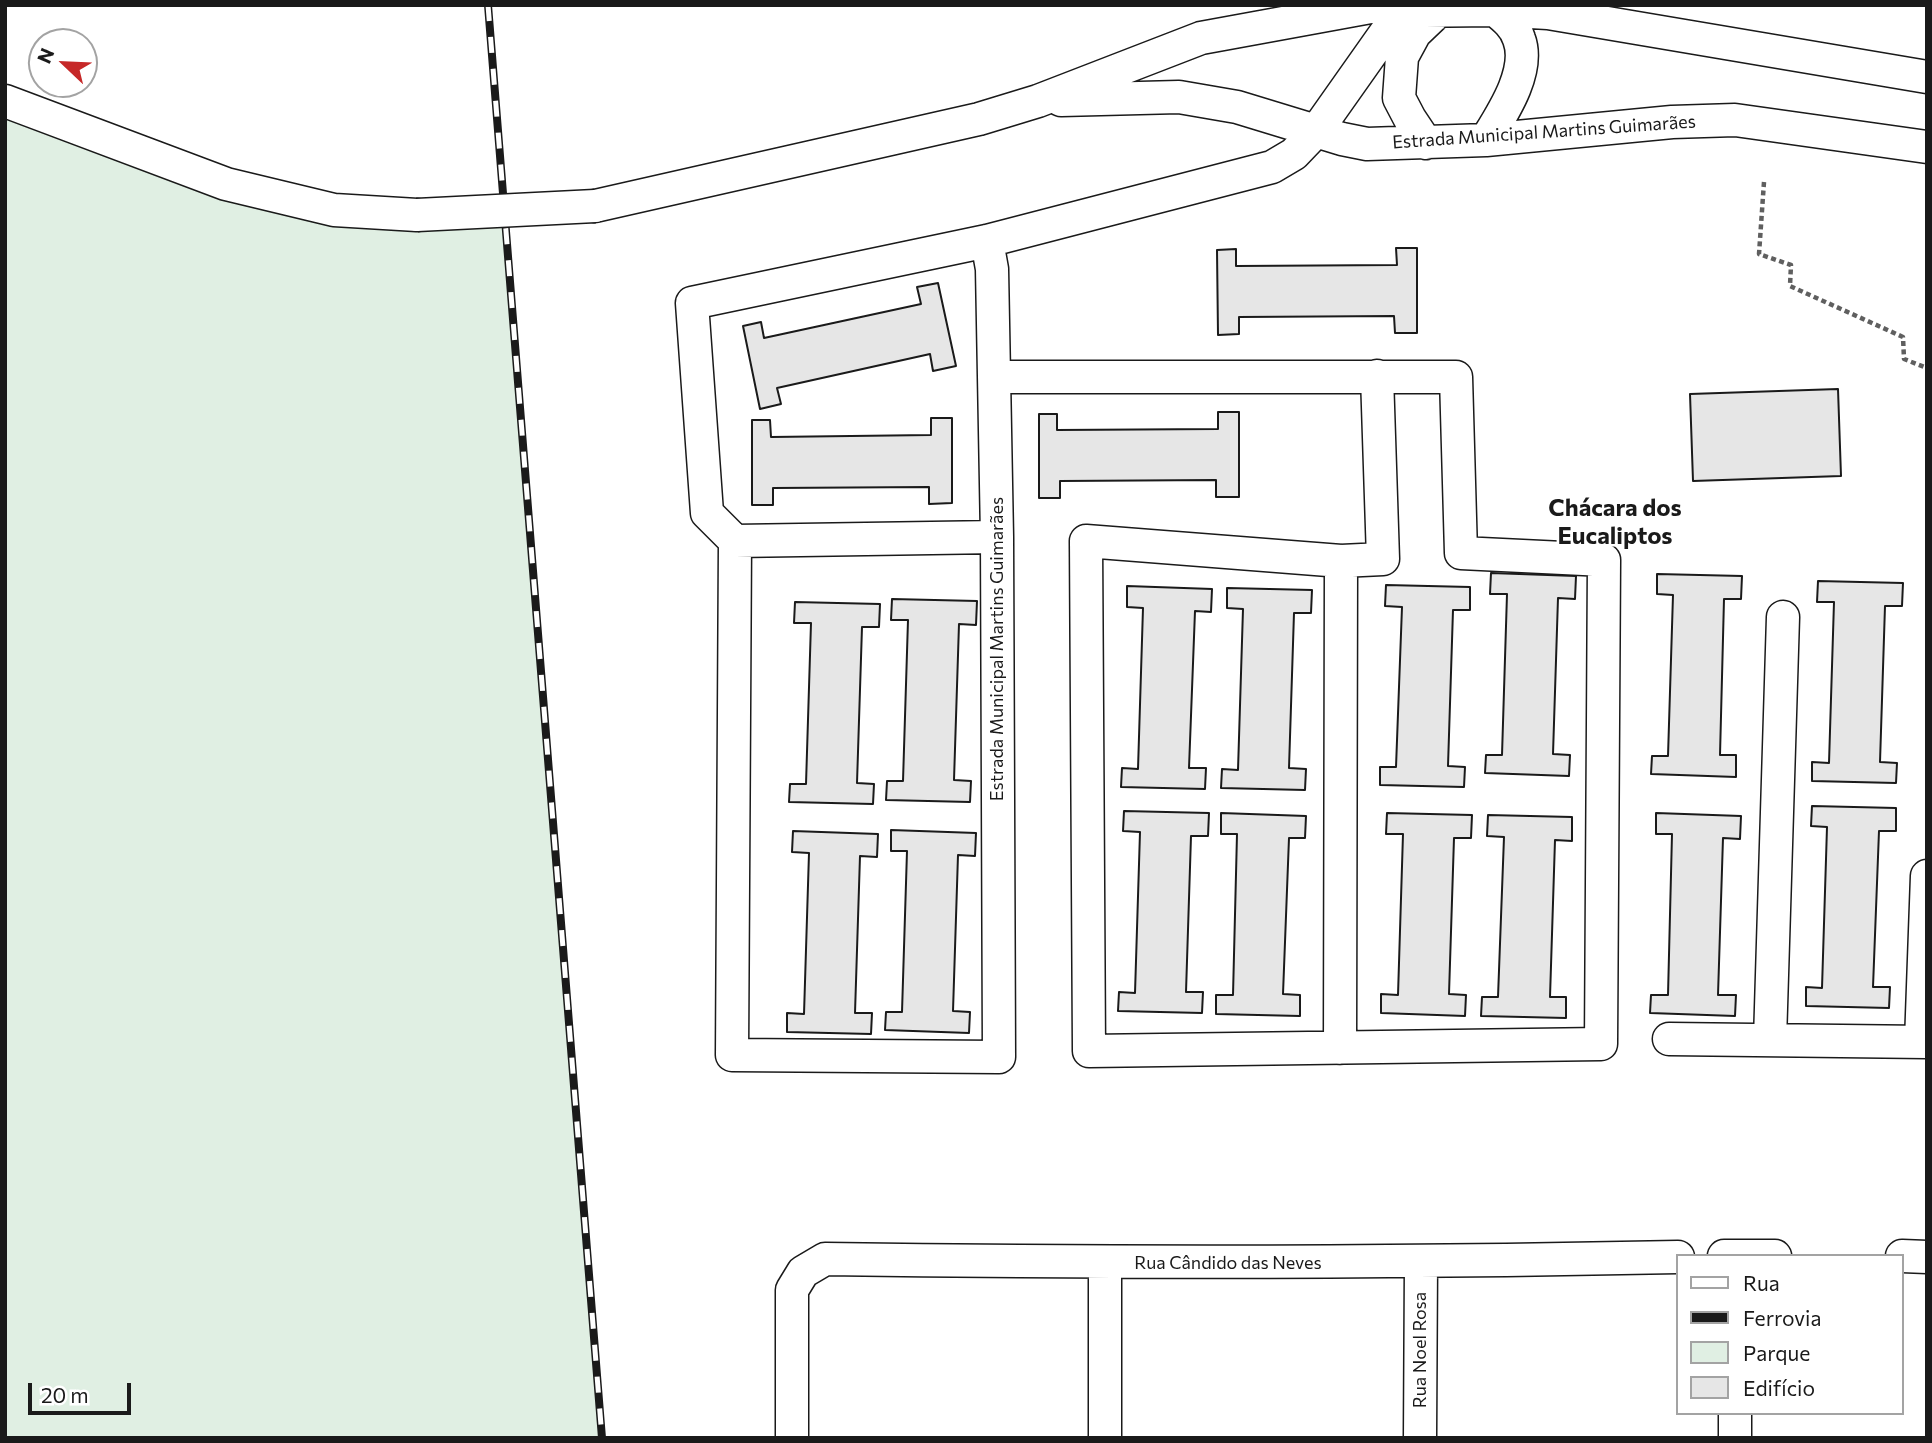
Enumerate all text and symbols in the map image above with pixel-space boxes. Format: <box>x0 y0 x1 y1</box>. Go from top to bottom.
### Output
north arrow <box>28 28 98 98</box>
text: N <box>32 44 58 66</box>
street label: Estrada Municipal Martins Guimarães <box>1391 111 1697 153</box>
district label: Chácara dos Eucaliptos <box>1548 494 1682 550</box>
street label: Estrada Municipal Martins Guimarães <box>986 497 1008 801</box>
street label: Rua Cândido das Neves <box>1134 1252 1322 1274</box>
legend <box>1676 1254 1904 1415</box>
text: Rua <box>1743 1270 1780 1295</box>
street label: Rua Noel Rosa <box>1409 1292 1431 1408</box>
text: Ferrovia <box>1743 1305 1821 1330</box>
text: Parque <box>1743 1340 1810 1365</box>
scale bar <box>32 1370 135 1414</box>
text: Edifício <box>1743 1375 1815 1400</box>
text: 20 m <box>41 1382 89 1407</box>

